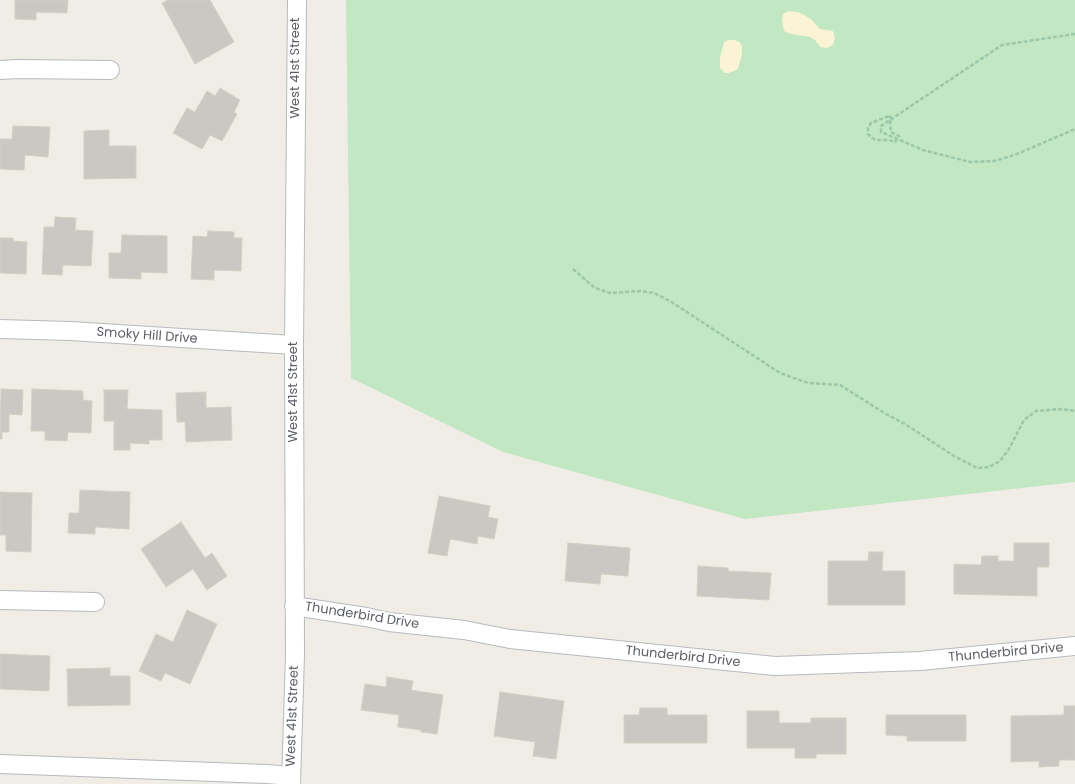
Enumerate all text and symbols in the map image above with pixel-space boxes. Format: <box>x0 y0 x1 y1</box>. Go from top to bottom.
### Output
street label: West 41st Street <box>288 17 304 119</box>
street label: Smoky Hill Drive <box>96 325 198 347</box>
street label: West 41st Street <box>286 341 302 443</box>
street label: Thunderbird Drive <box>304 599 420 633</box>
street label: Thunderbird Drive <box>948 640 1064 666</box>
street label: Thunderbird Drive <box>625 643 741 671</box>
street label: West 41st Street <box>283 665 303 767</box>

